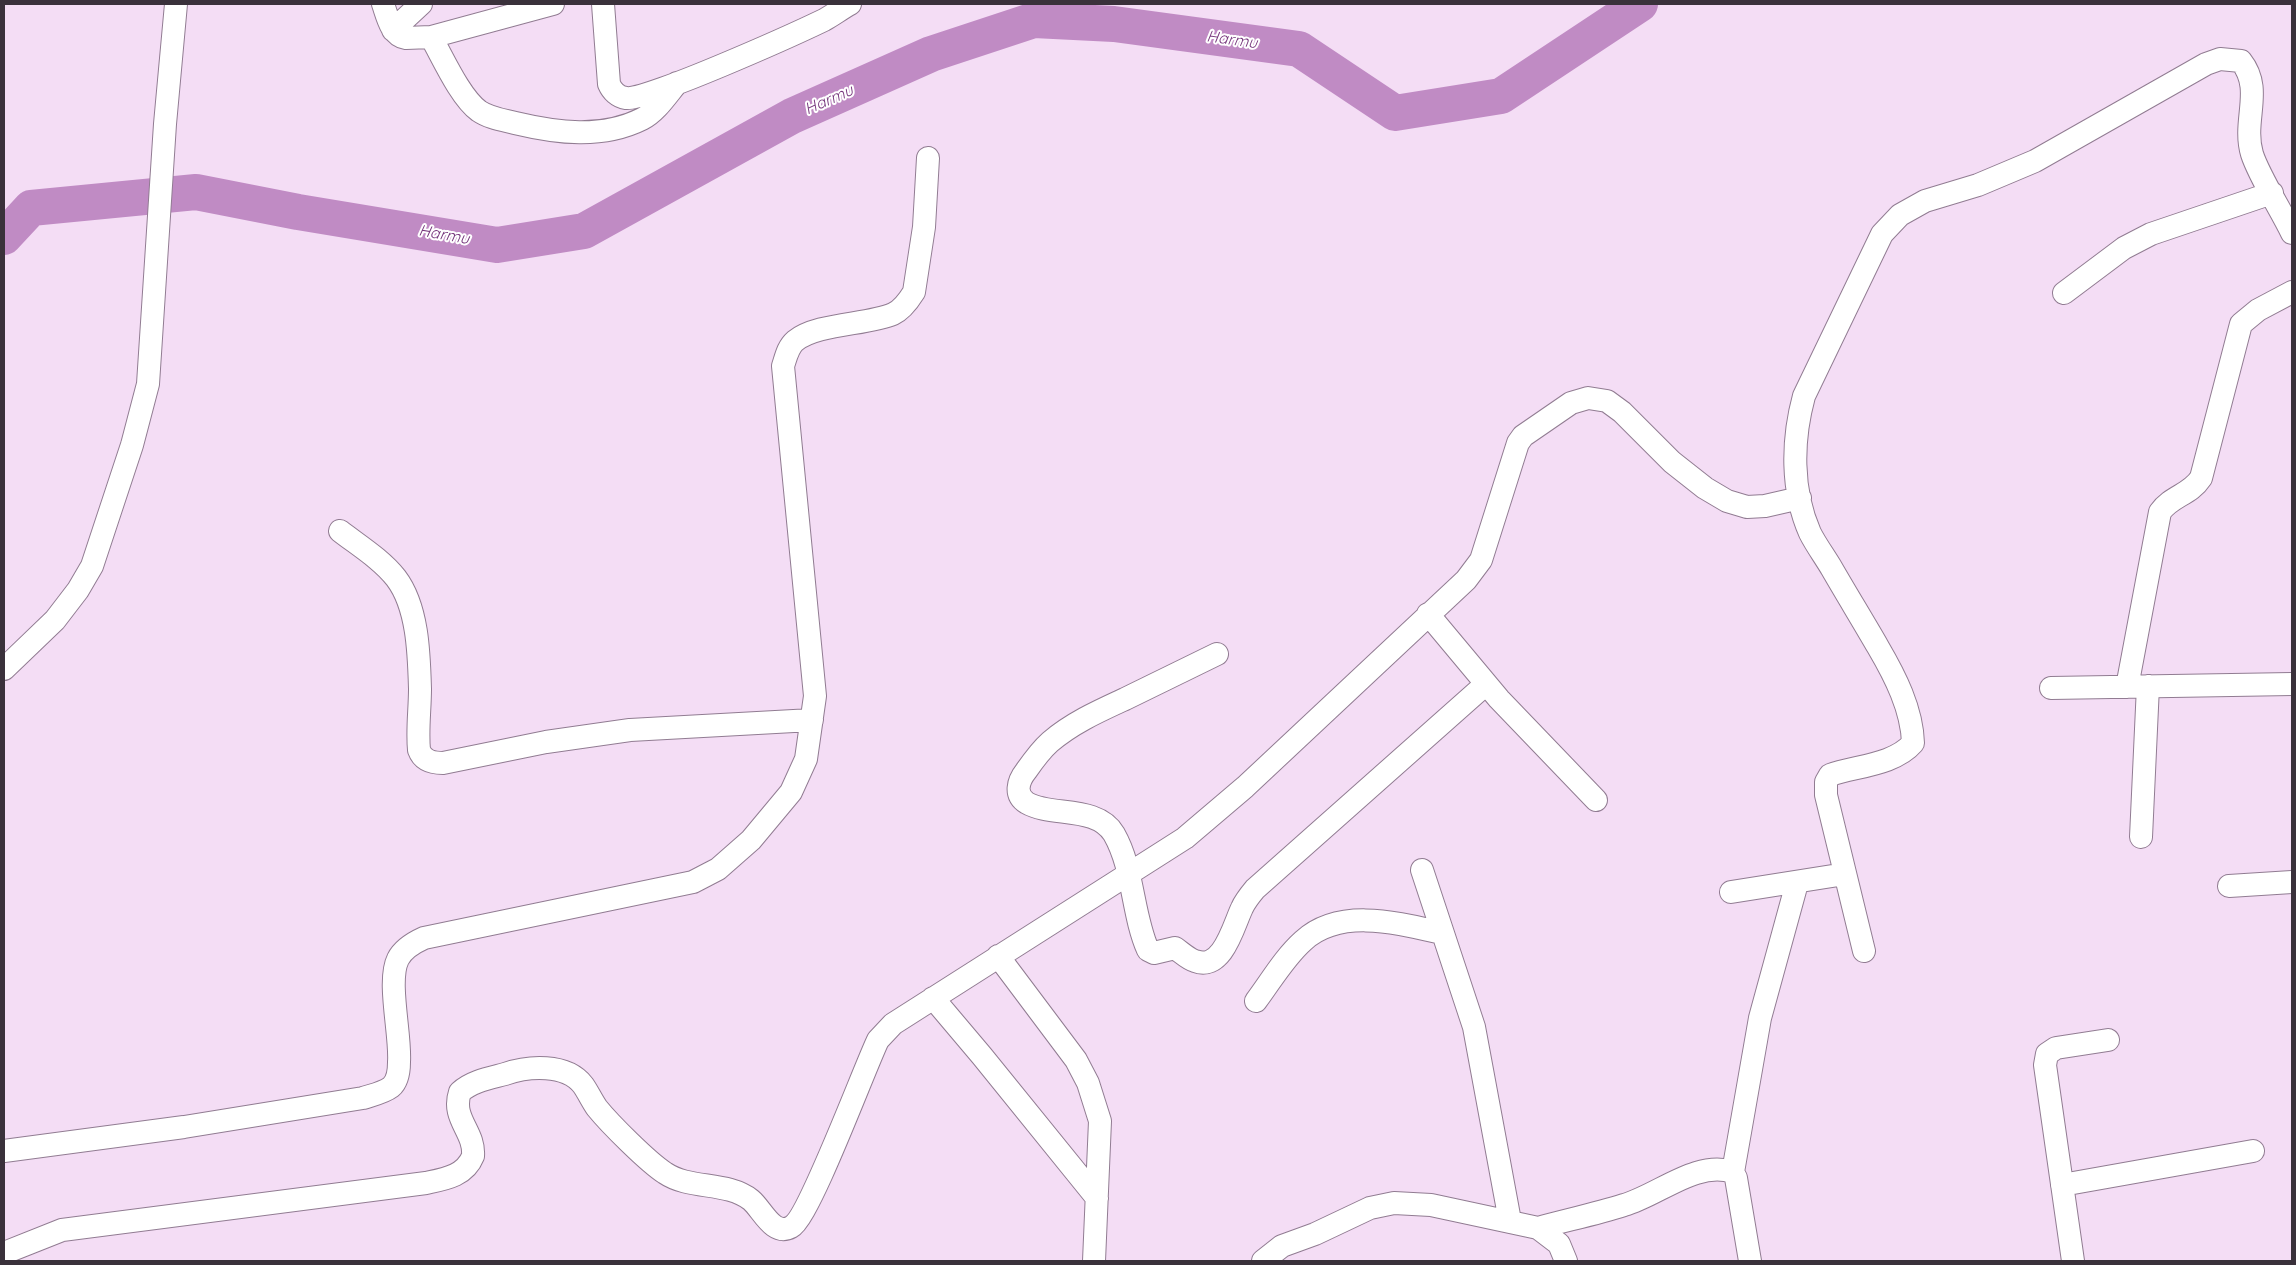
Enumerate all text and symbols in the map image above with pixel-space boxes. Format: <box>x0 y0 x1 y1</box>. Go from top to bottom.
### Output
water label: Harmu <box>1205 27 1259 53</box>
water label: Harmu <box>802 81 856 119</box>
water label: Harmu <box>417 221 471 249</box>

